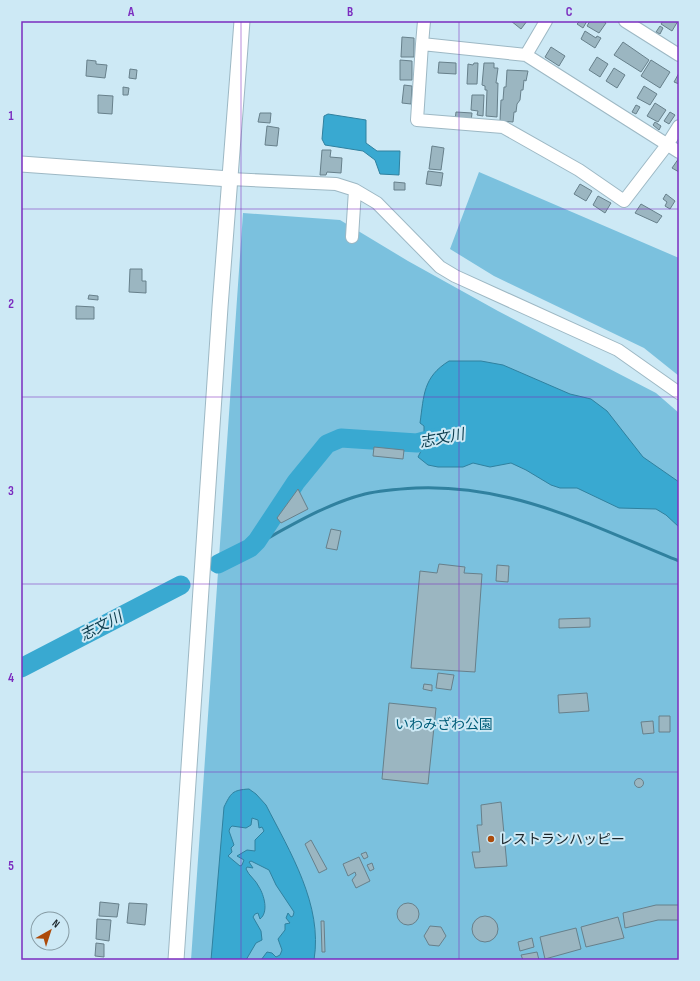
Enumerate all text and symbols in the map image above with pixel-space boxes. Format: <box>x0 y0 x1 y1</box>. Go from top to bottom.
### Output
text: A <box>127 4 135 20</box>
text: B <box>347 4 353 20</box>
text: C <box>566 4 573 20</box>
text: 1 <box>8 108 14 124</box>
text: 2 <box>8 296 14 312</box>
water label: 志文川 <box>418 424 468 452</box>
text: 3 <box>8 483 14 499</box>
water label: 志文川 <box>77 607 127 645</box>
text: 4 <box>8 670 14 686</box>
park label: いわみざわ公園 <box>395 716 493 733</box>
place label: レストランハッピー <box>499 831 625 848</box>
marker: レストランハッピー <box>486 834 496 844</box>
text: 5 <box>8 858 14 874</box>
north arrow <box>30 911 70 951</box>
text: N <box>50 917 62 931</box>

